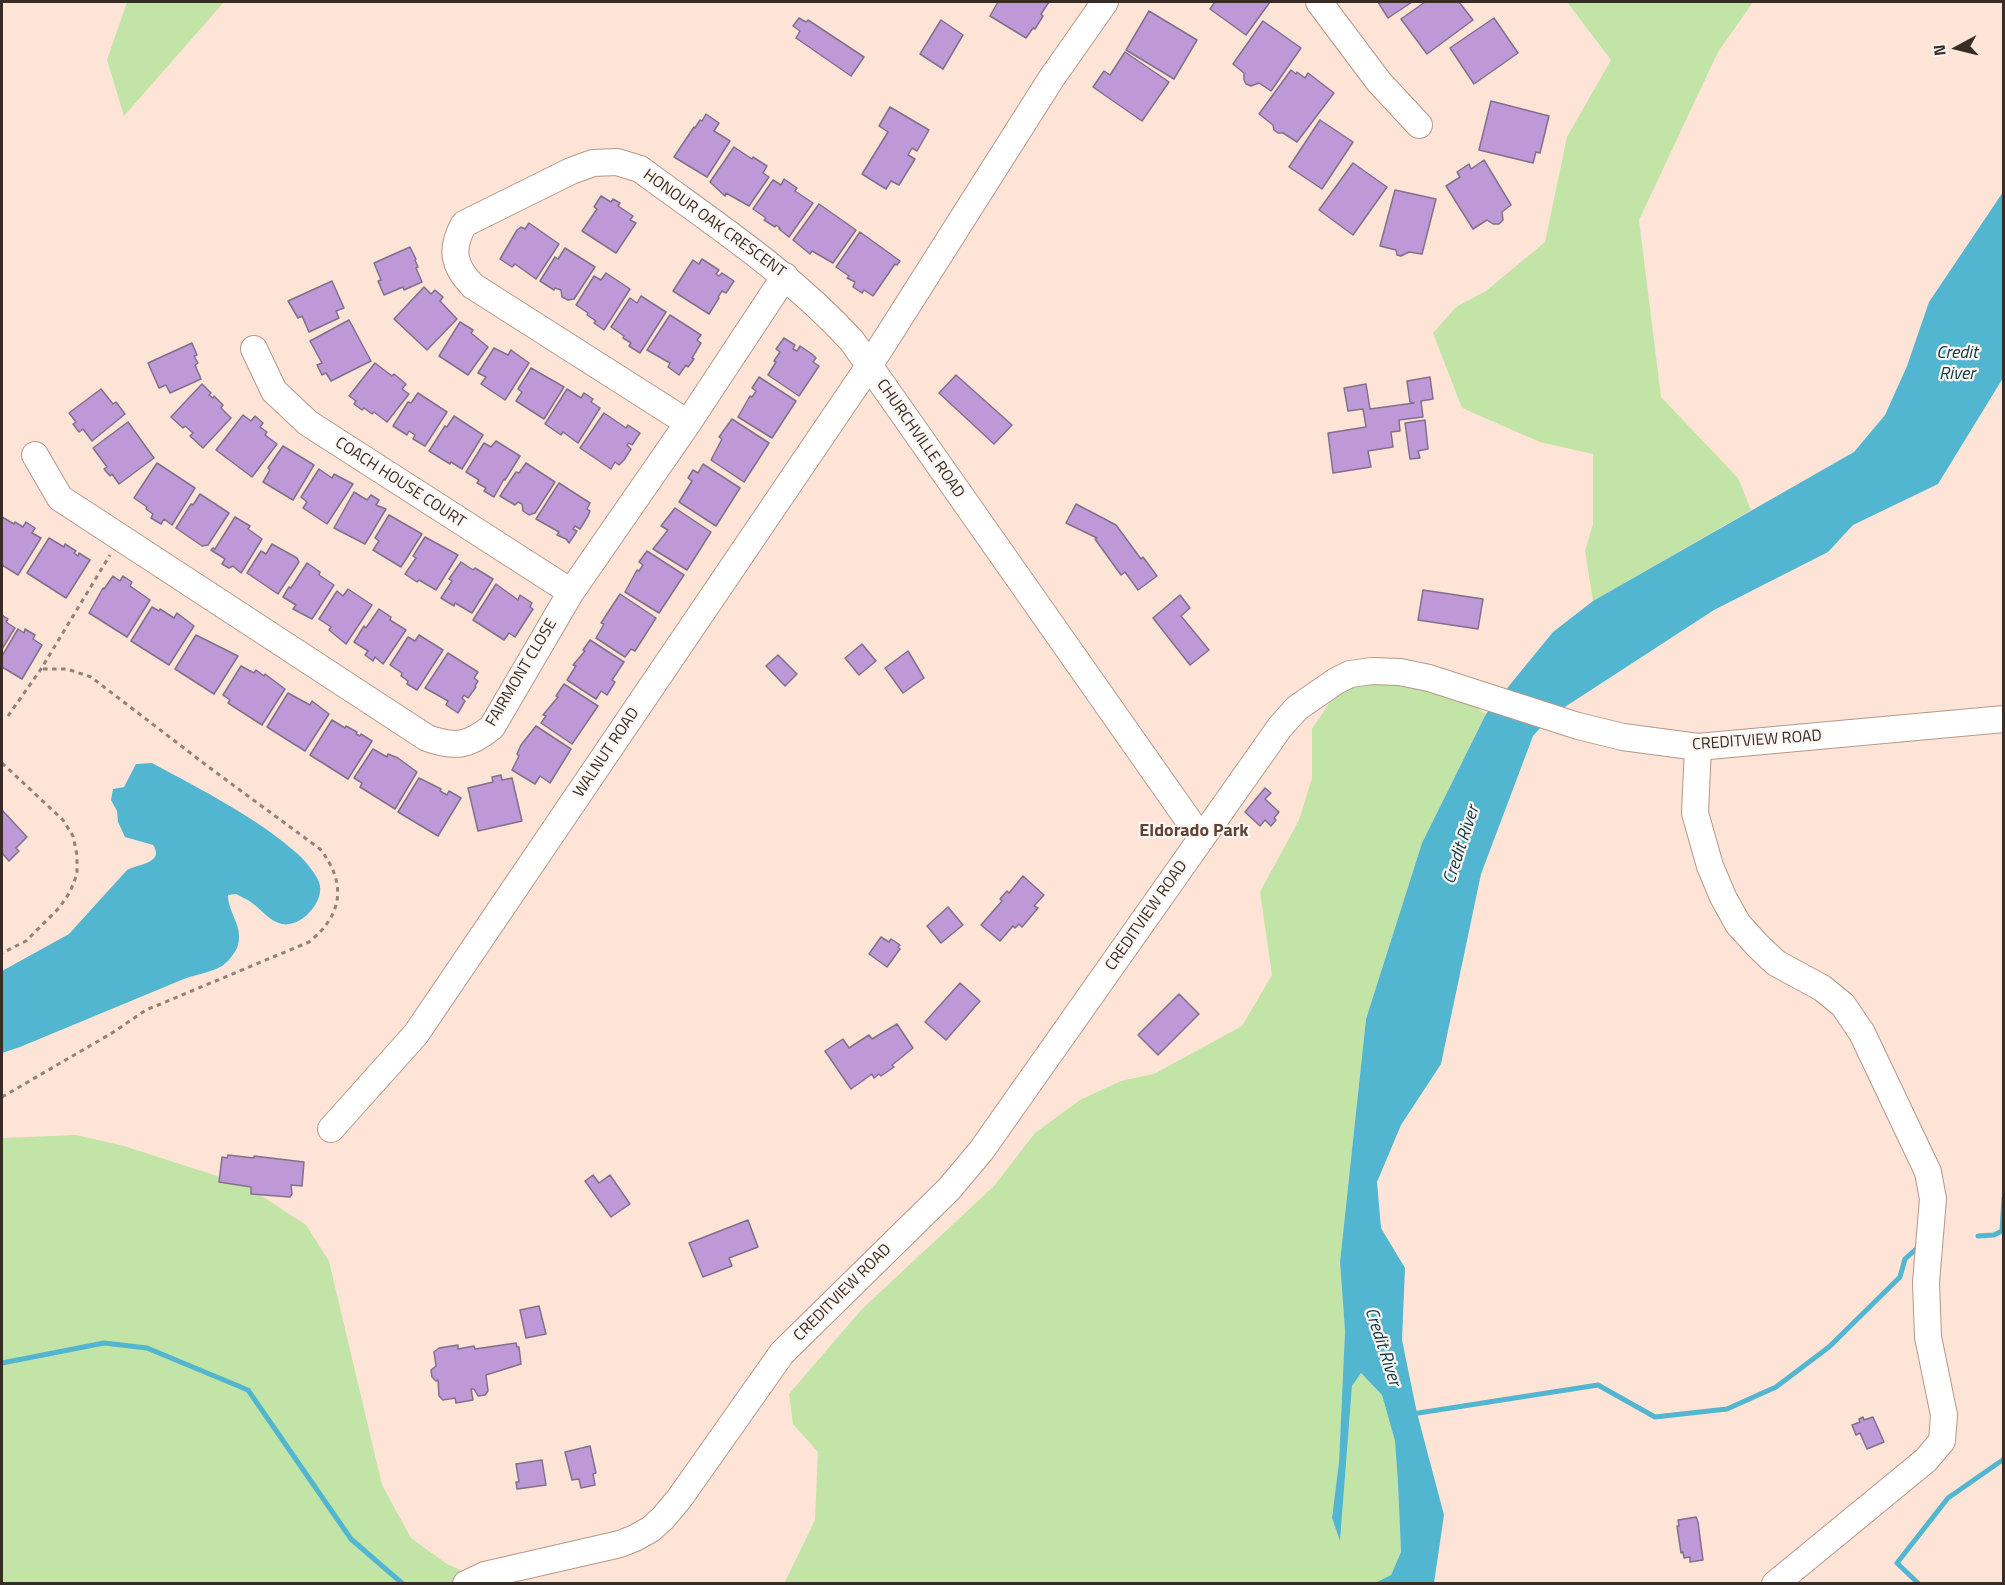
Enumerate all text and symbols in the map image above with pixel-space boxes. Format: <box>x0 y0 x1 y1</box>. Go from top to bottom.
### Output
north arrow <box>1927 18 1987 78</box>
text: N <box>1927 43 1952 57</box>
street label: HONOUR OAK CRESCENT <box>639 166 789 282</box>
water label: Credit River <box>1936 343 1978 386</box>
street label: CHURCHVILLE ROAD <box>872 376 968 502</box>
street label: COACH HOUSE COURT <box>331 434 469 532</box>
street label: FAIRMONT CLOSE <box>482 616 562 730</box>
street label: WALNUT ROAD <box>570 704 644 802</box>
street label: CREDITVIEW ROAD <box>1692 727 1822 755</box>
water label: Credit River <box>1439 803 1485 887</box>
district label: Eldorado Park <box>1139 821 1249 843</box>
street label: CREDITVIEW ROAD <box>1102 857 1192 975</box>
street label: CREDITVIEW ROAD <box>790 1240 896 1346</box>
water label: Credit River <box>1359 1305 1405 1389</box>

